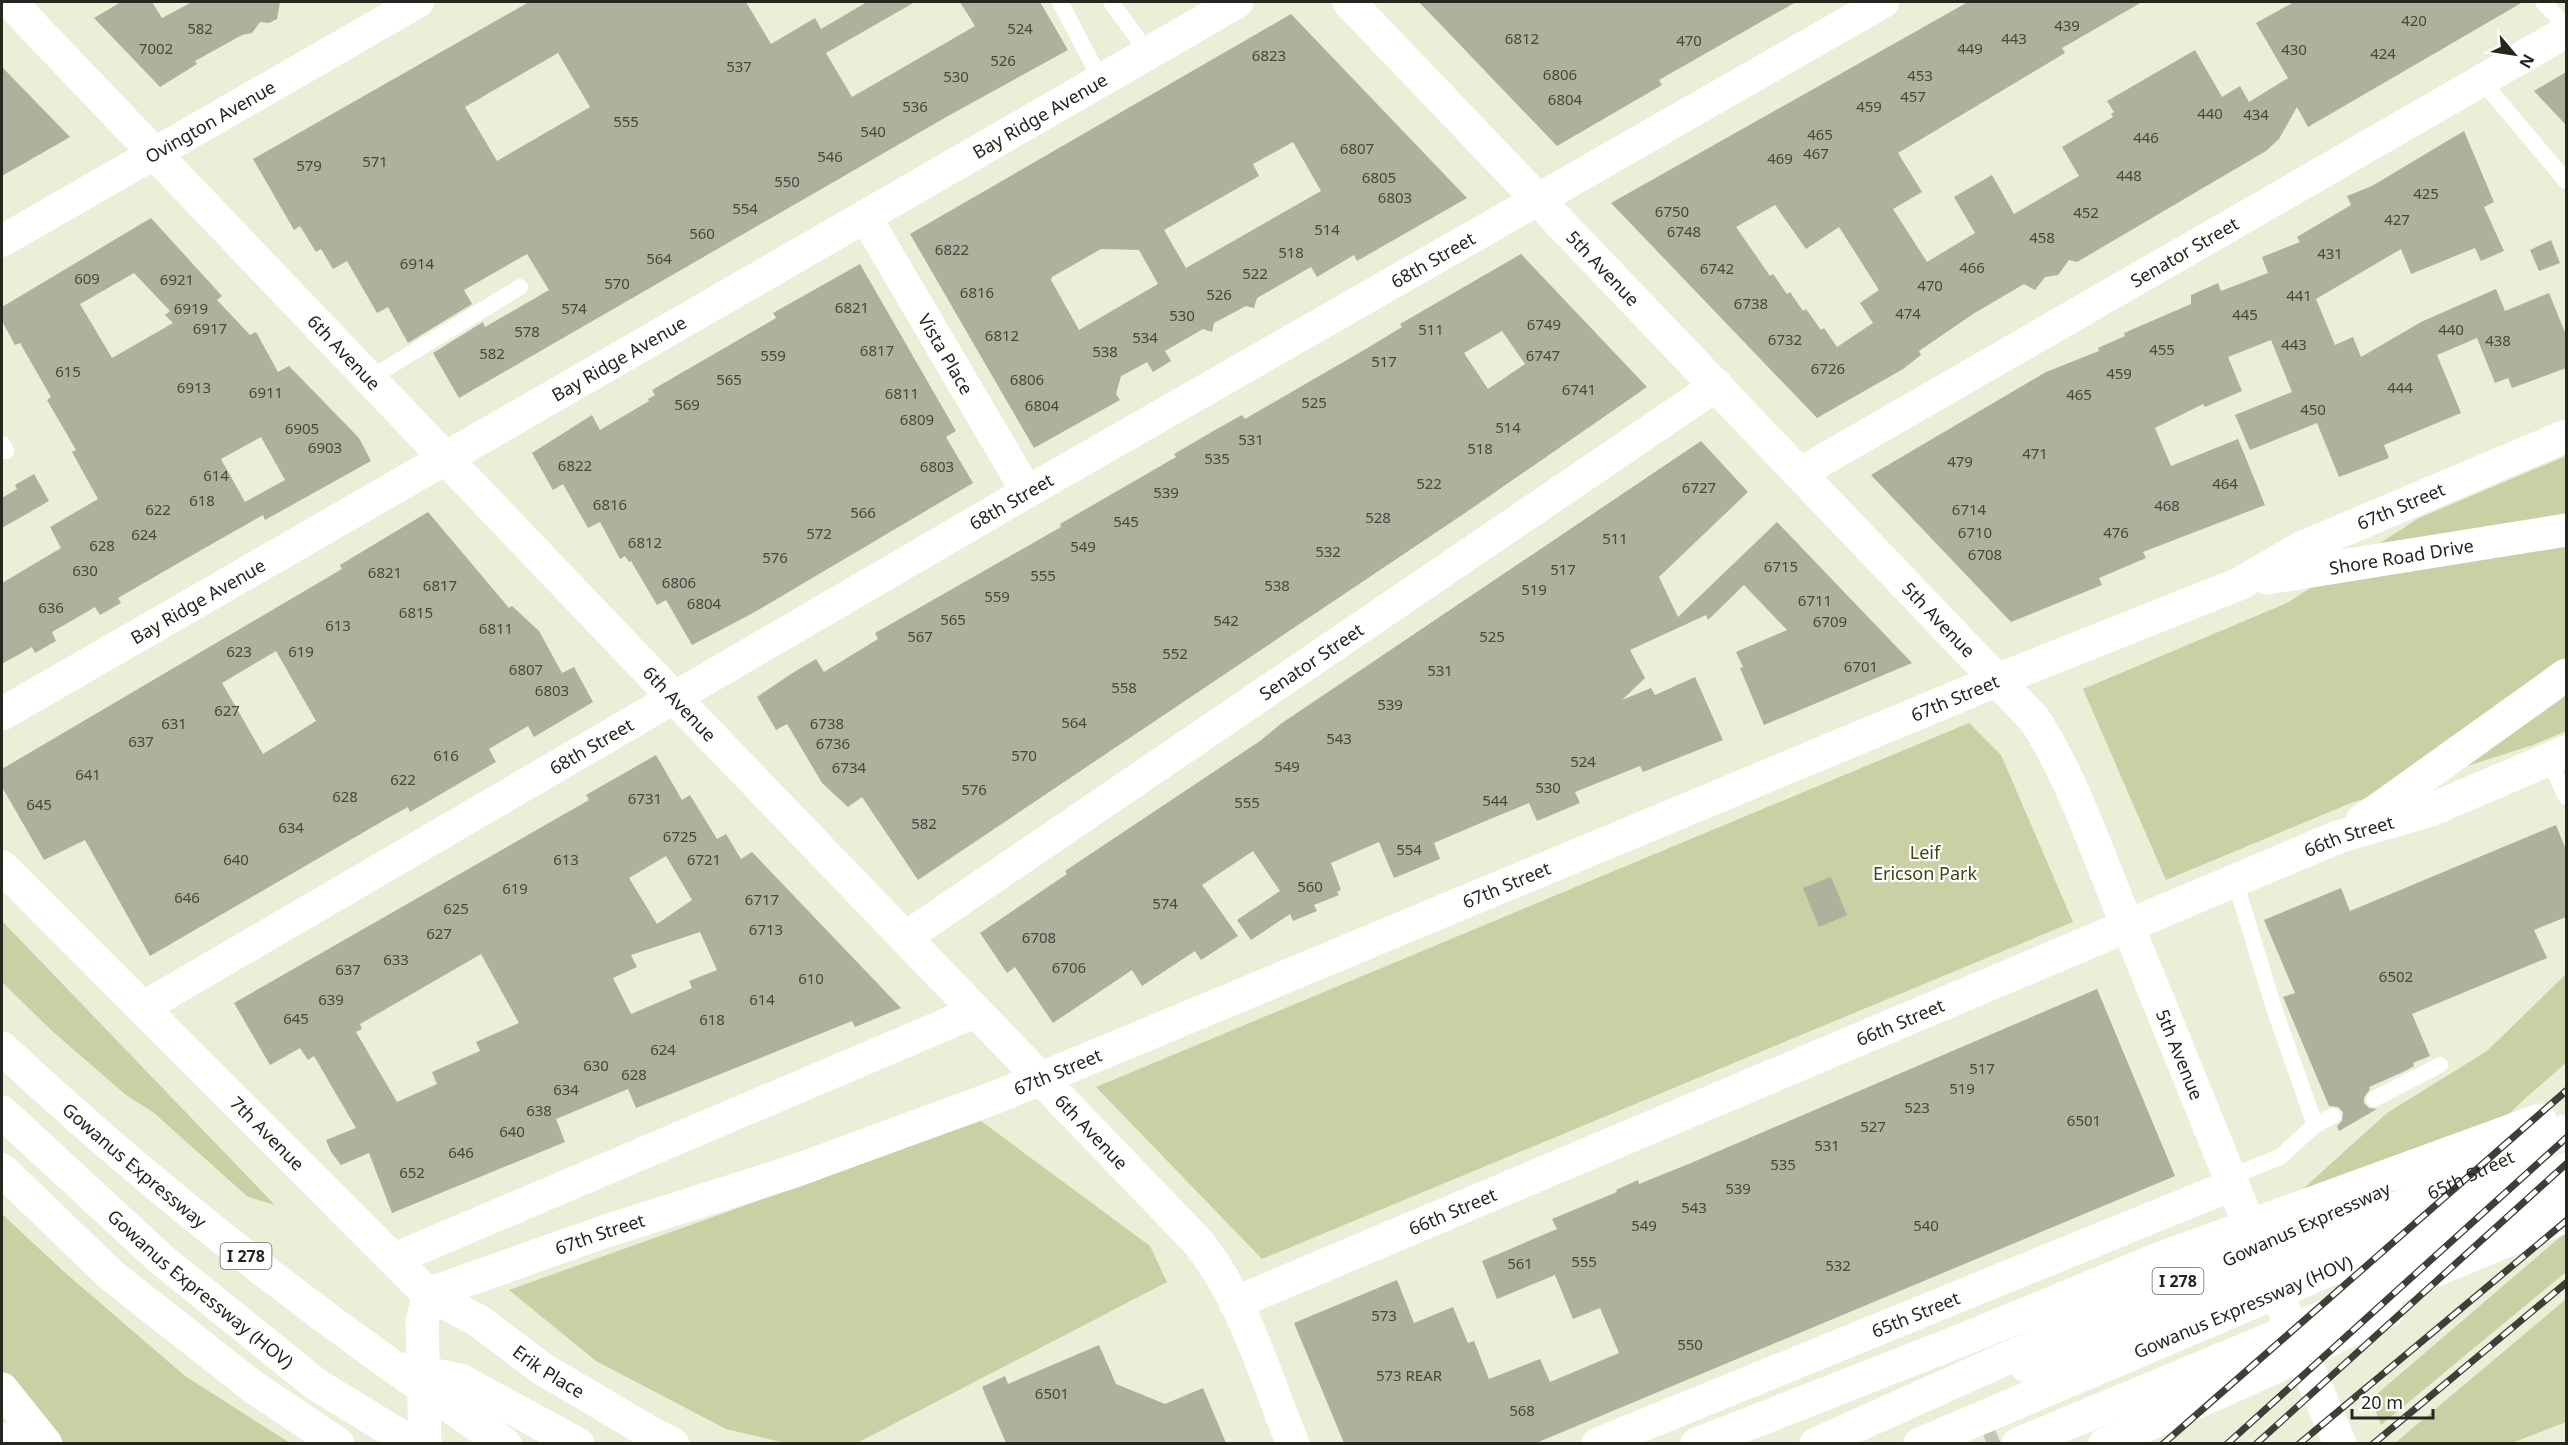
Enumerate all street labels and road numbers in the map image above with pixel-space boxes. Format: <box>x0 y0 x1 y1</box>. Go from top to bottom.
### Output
street label: Bay Ridge Avenue <box>968 67 1112 164</box>
street label: Ovington Avenue <box>141 75 280 168</box>
street label: Senator Street <box>2126 211 2243 293</box>
street label: 5th Avenue <box>1561 225 1645 311</box>
street label: 68th Street <box>1386 226 1480 293</box>
street label: 6th Avenue <box>302 309 386 395</box>
street label: Vista Place <box>913 309 979 399</box>
street label: Bay Ridge Avenue <box>547 310 691 407</box>
street label: 68th Street <box>965 467 1058 535</box>
street label: 67th Street <box>2353 476 2449 535</box>
street label: Shore Road Drive <box>2327 533 2475 580</box>
street label: Bay Ridge Avenue <box>126 553 270 649</box>
street label: 5th Avenue <box>1897 577 1981 662</box>
street label: Senator Street <box>1254 617 1368 705</box>
street label: 6th Avenue <box>638 661 722 746</box>
street label: 67th Street <box>1907 669 2003 727</box>
street label: 68th Street <box>545 712 638 780</box>
street label: 66th Street <box>2300 809 2397 862</box>
street label: 67th Street <box>1459 855 1554 914</box>
street label: 66th Street <box>1852 993 1948 1051</box>
street label: 5th Avenue <box>2151 1006 2209 1103</box>
street label: 67th Street <box>1010 1042 1106 1101</box>
street label: 6th Avenue <box>1050 1089 1134 1174</box>
street label: 7th Avenue <box>225 1091 310 1176</box>
street label: Gowanus Expressway <box>58 1097 213 1233</box>
street label: 65th Street <box>2423 1144 2518 1205</box>
street label: Gowanus Expressway <box>2218 1176 2395 1272</box>
street label: 66th Street <box>1405 1182 1500 1240</box>
street label: Gowanus Expressway (HOV) <box>103 1204 299 1373</box>
street label: 67th Street <box>552 1207 648 1260</box>
road number: I 278 <box>220 1243 272 1269</box>
street label: Gowanus Expressway (HOV) <box>2130 1249 2356 1364</box>
road number: I 278 <box>2152 1268 2204 1294</box>
street label: 65th Street <box>1868 1285 1964 1343</box>
street label: Erik Place <box>508 1339 589 1403</box>

